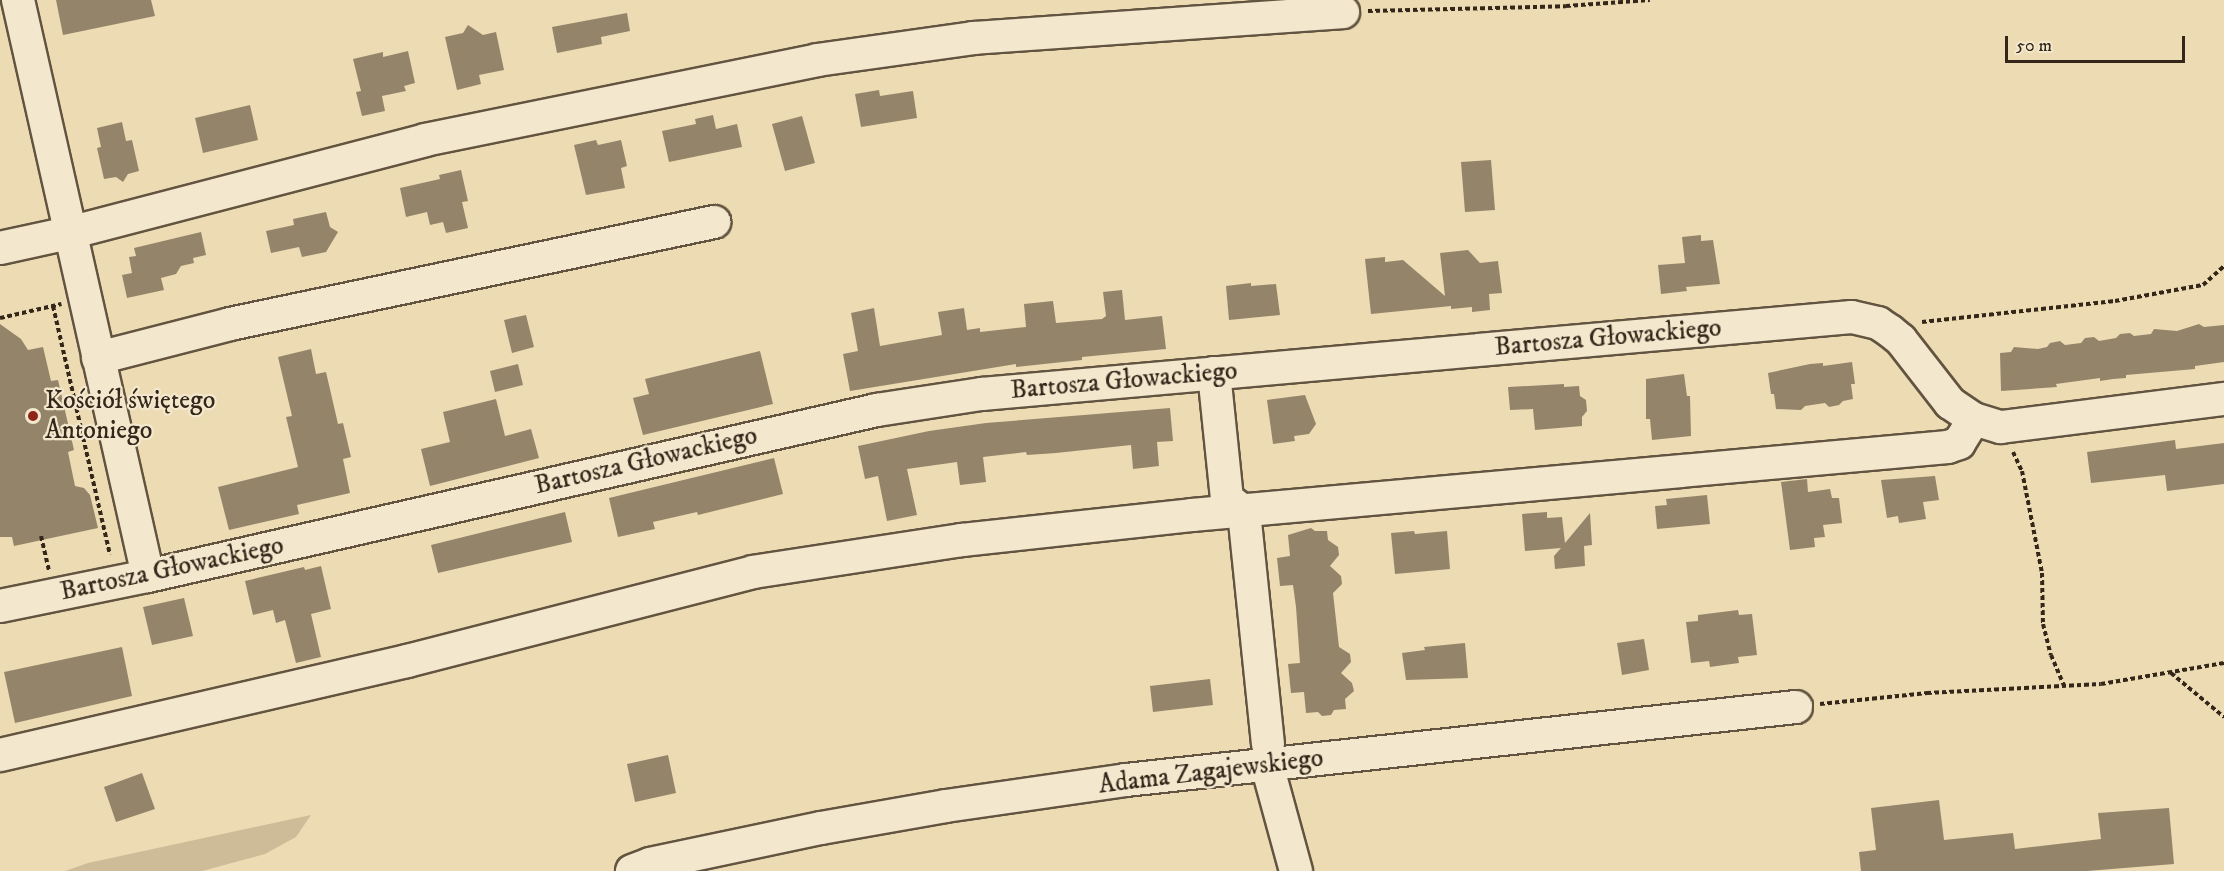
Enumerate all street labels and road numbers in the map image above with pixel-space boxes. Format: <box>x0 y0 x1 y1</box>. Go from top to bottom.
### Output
street label: Bartosza Głowackiego <box>1493 313 1723 363</box>
street label: Bartosza Głowackiego <box>1009 356 1239 406</box>
street label: Bartosza Głowackiego <box>532 420 760 502</box>
street label: Bartosza Głowackiego <box>57 530 287 608</box>
street label: Adama Zagajewskiego <box>1097 743 1325 801</box>

